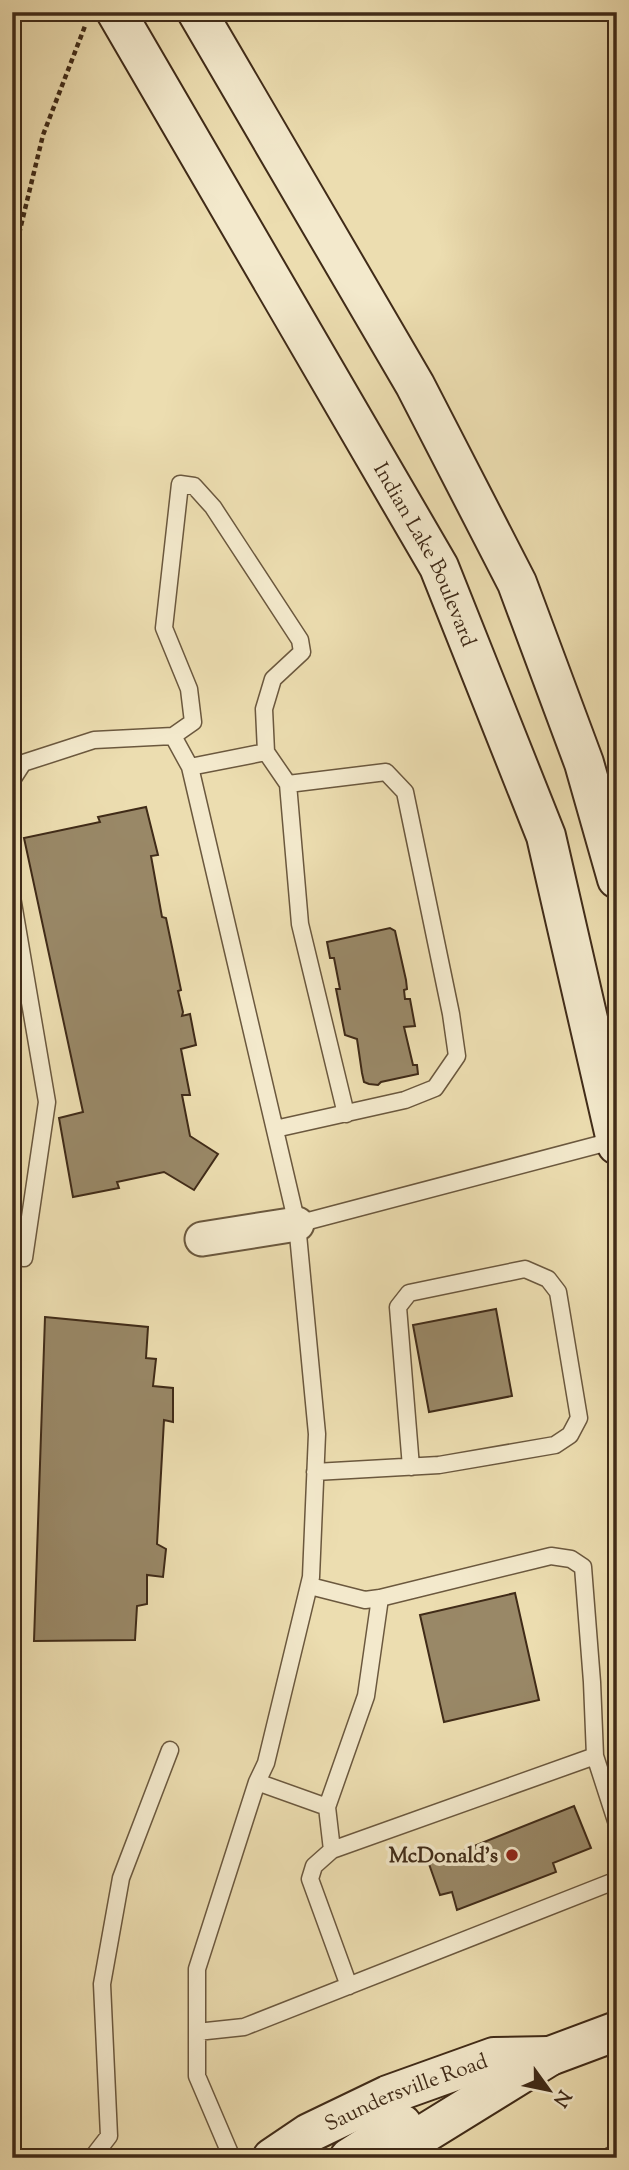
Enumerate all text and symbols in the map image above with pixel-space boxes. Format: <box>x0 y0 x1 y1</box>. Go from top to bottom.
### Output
street label: Indian Lake Boulevard <box>365 458 482 652</box>
place label: McDonald's <box>389 1842 498 1872</box>
marker: McDonald's <box>504 1847 520 1863</box>
street label: Saundersville Road <box>320 2047 492 2140</box>
north arrow <box>514 2054 584 2124</box>
text: N <box>546 2084 577 2112</box>

